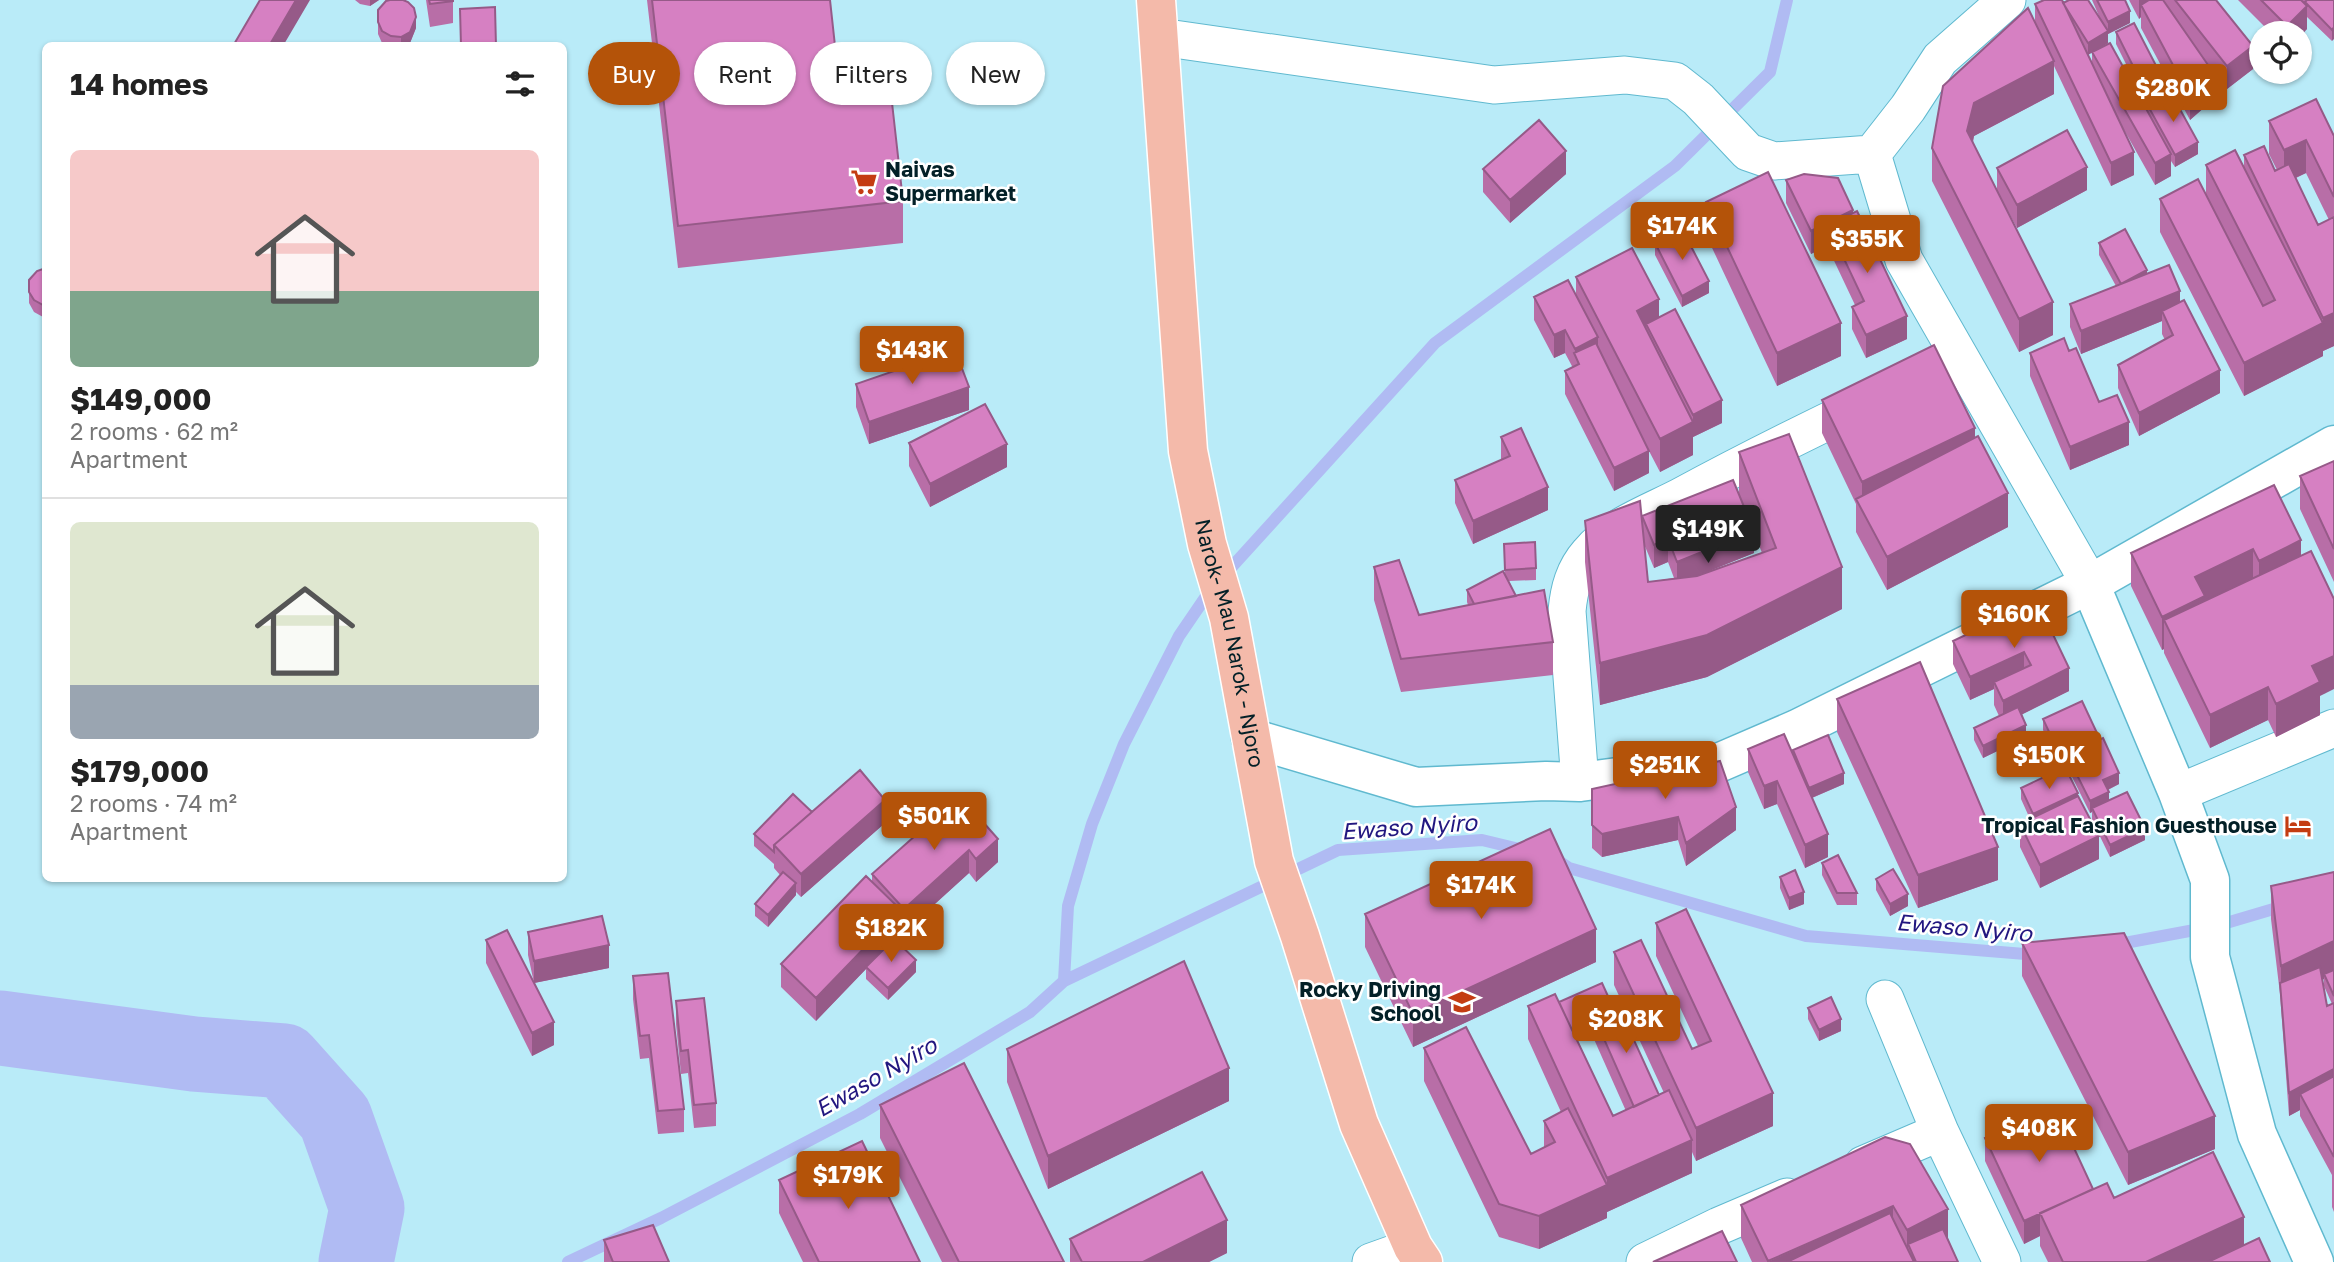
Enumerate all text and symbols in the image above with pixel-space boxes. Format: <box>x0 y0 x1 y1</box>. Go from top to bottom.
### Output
map controls <box>2249 21 2312 84</box>
button: locate <box>2249 21 2312 84</box>
chip: Buy <box>588 42 680 105</box>
chip: Rent <box>694 42 796 105</box>
chip: Filters <box>810 42 932 105</box>
chip: New <box>946 42 1045 105</box>
pin: $280K <box>2124 64 2222 124</box>
icon: filters <box>501 65 539 103</box>
text: 14 homes <box>70 66 209 102</box>
text: $280K <box>2135 73 2211 101</box>
place label: Naivas Supermarket <box>885 156 1016 206</box>
supermarket icon: Naivas Supermarket <box>849 167 879 197</box>
icon: home <box>242 196 368 322</box>
pin: $174K <box>1633 202 1731 262</box>
text: $174K <box>1647 211 1717 239</box>
pin: $355K <box>1818 216 1916 275</box>
text: $355K <box>1830 224 1904 252</box>
pin: $143K <box>863 326 961 386</box>
text: $143K <box>876 335 948 363</box>
text: $149,000 <box>70 381 211 417</box>
text: 2 rooms · 62 m² <box>70 417 238 445</box>
text: Apartment <box>70 445 188 473</box>
pin: $149K <box>1659 505 1757 565</box>
text: $149K <box>1672 514 1744 542</box>
street label: Narok- Mau Narok - Njoro <box>1190 517 1270 769</box>
icon: home <box>242 568 368 694</box>
pin: $160K <box>1965 590 2063 650</box>
text: $160K <box>1977 599 2051 627</box>
pin: $150K <box>2000 732 2098 791</box>
text: $150K <box>2013 740 2085 768</box>
pin: $251K <box>1616 742 1714 801</box>
text: $251K <box>1629 750 1701 778</box>
text: $179,000 <box>70 753 209 789</box>
text: 2 rooms · 74 m² <box>70 789 237 817</box>
pin: $501K <box>885 792 983 852</box>
text: $501K <box>898 801 970 829</box>
water label: Ewaso Nyiro <box>1340 807 1479 845</box>
hotel icon: Tropical Fashion Guesthouse <box>2283 811 2313 841</box>
place label: Tropical Fashion Guesthouse <box>1981 812 2277 838</box>
text: Apartment <box>70 817 188 845</box>
pin: $174K <box>1432 862 1530 921</box>
text: $174K <box>1446 870 1516 898</box>
pin: $182K <box>842 904 940 964</box>
water label: Ewaso Nyiro <box>1895 907 2034 947</box>
text: $182K <box>855 913 927 941</box>
place label: Rocky Driving School <box>1299 976 1441 1026</box>
school or university icon: Rocky Driving School <box>1447 987 1477 1017</box>
pin: $208K <box>1577 996 1675 1055</box>
text: $208K <box>1588 1004 1664 1032</box>
water label: Ewaso Nyiro <box>810 1029 942 1122</box>
pin: $408K <box>1990 1104 2088 1164</box>
text: $408K <box>2001 1113 2077 1141</box>
pin: $179K <box>799 1152 897 1211</box>
text: $179K <box>812 1160 884 1188</box>

